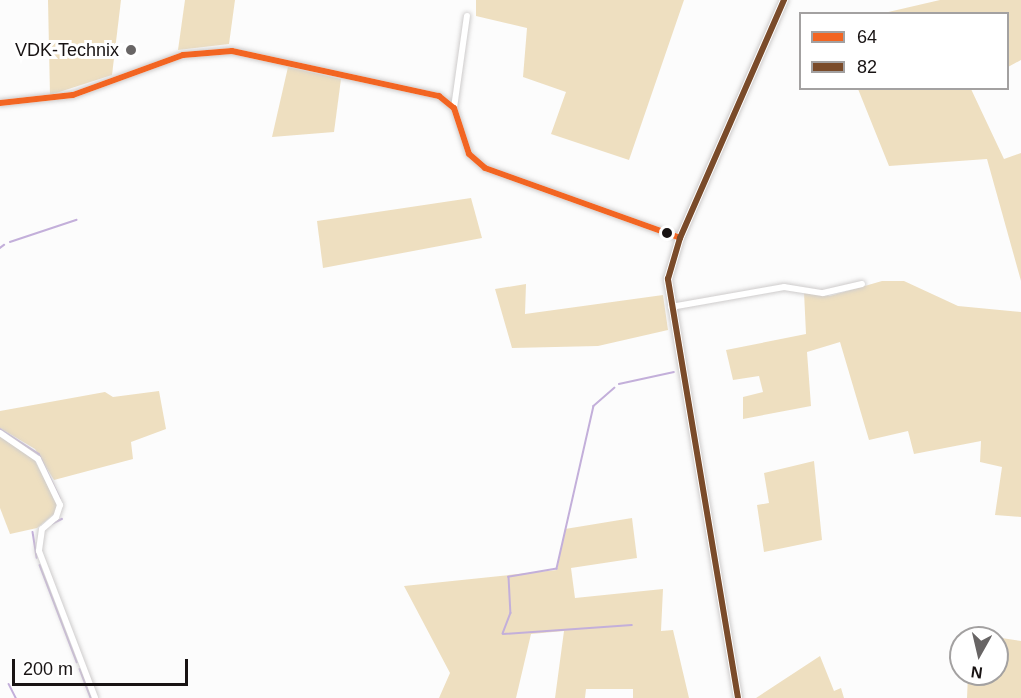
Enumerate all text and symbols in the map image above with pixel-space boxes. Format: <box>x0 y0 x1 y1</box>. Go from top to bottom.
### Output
legend <box>799 12 1009 90</box>
text: 64 <box>857 27 877 47</box>
place label: VDK-Technix <box>15 39 119 61</box>
marker: VDK-Technix <box>124 43 138 57</box>
text: 82 <box>857 57 877 77</box>
unlabelled marker <box>661 227 673 239</box>
north arrow <box>949 626 1009 686</box>
scale bar <box>15 647 190 685</box>
text: 200 m <box>23 659 73 679</box>
text: N <box>970 663 984 682</box>

